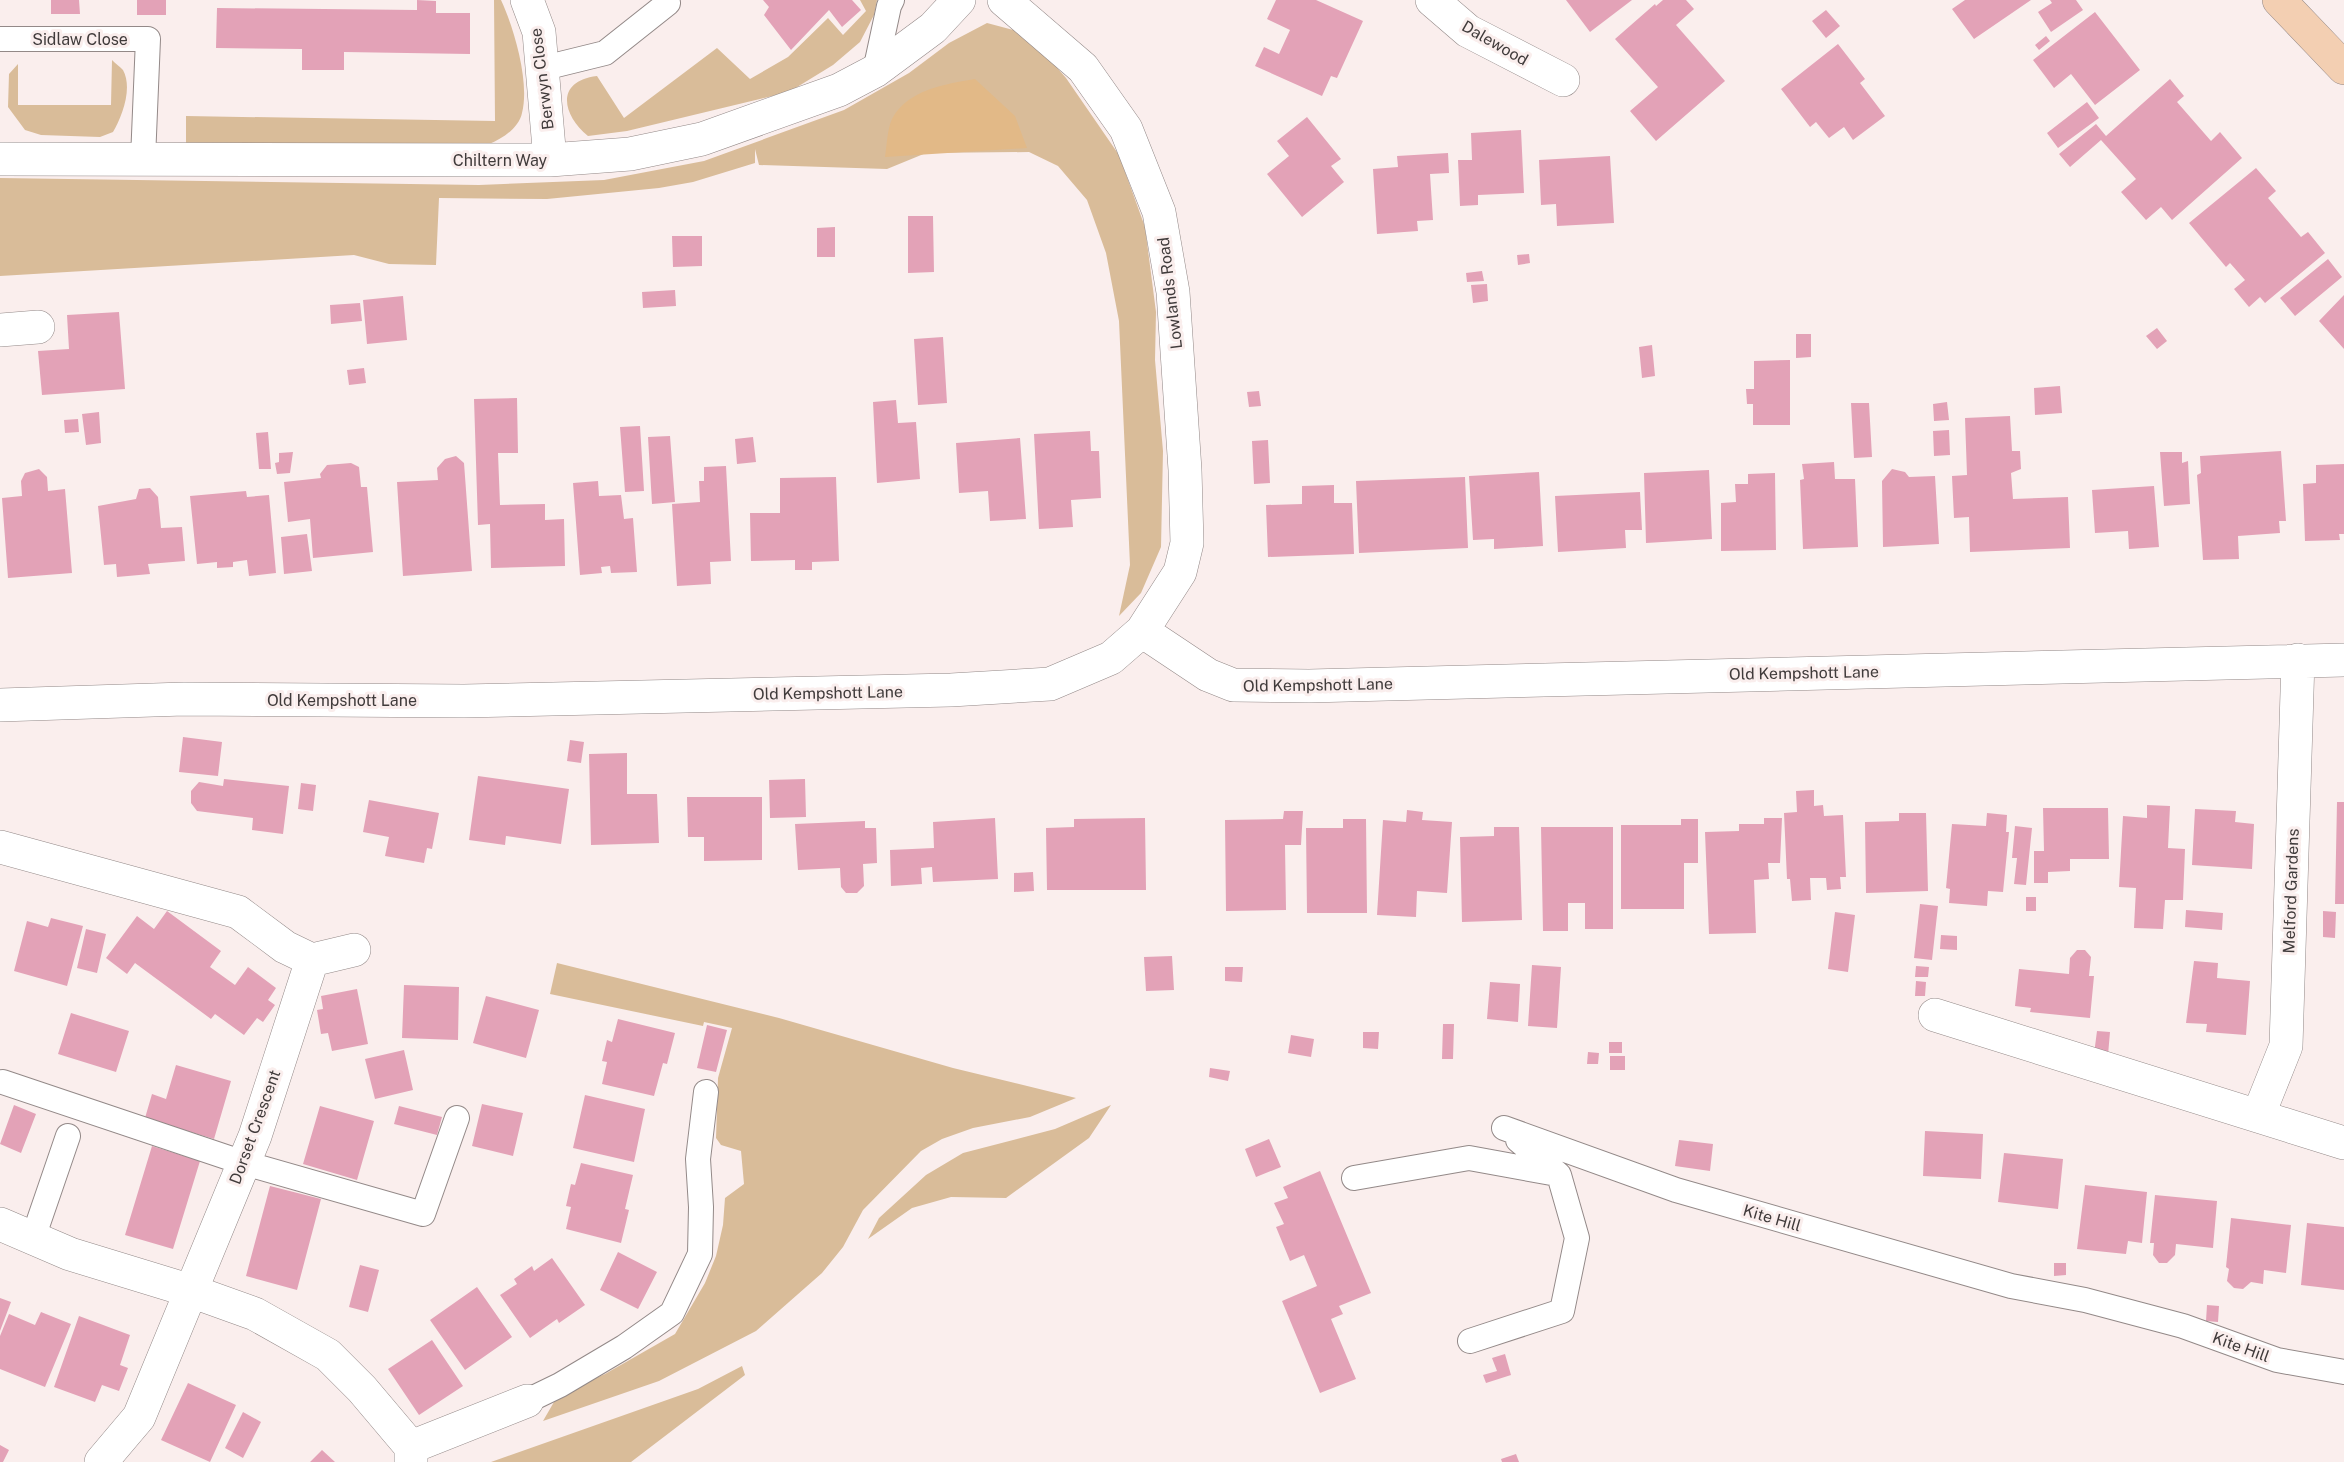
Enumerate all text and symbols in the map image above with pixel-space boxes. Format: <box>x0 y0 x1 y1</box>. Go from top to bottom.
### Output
street label: Dalewood <box>1459 16 1531 70</box>
street label: Berwyn Close <box>526 27 558 131</box>
street label: Sidlaw Close <box>32 30 128 49</box>
street label: Chiltern Way <box>453 151 548 170</box>
street label: Lowlands Road <box>1154 236 1186 350</box>
street label: Old Kempshott Lane <box>1729 662 1879 684</box>
street label: Old Kempshott Lane <box>1243 674 1393 696</box>
street label: Old Kempshott Lane <box>753 682 903 704</box>
street label: Old Kempshott Lane <box>267 691 417 710</box>
street label: Melford Gardens <box>2279 828 2303 954</box>
street label: Dorset Crescent <box>225 1067 285 1187</box>
street label: Kite Hill <box>1741 1201 1803 1235</box>
street label: Kite Hill <box>2210 1328 2272 1366</box>

